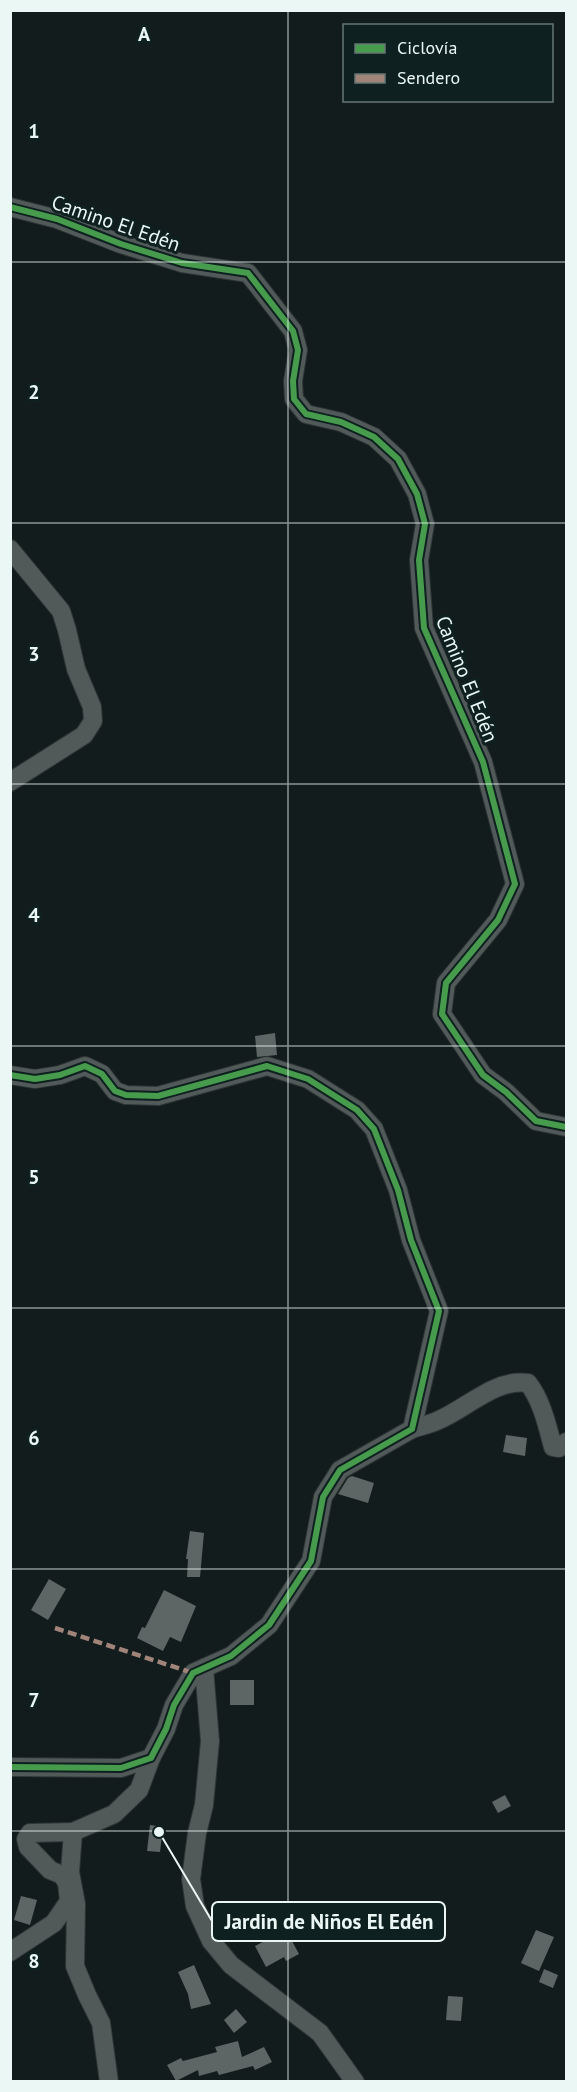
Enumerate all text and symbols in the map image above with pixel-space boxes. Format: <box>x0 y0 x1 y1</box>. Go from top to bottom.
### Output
text: A <box>138 21 151 47</box>
legend <box>343 24 553 102</box>
text: Ciclovía <box>397 36 457 59</box>
text: Sendero <box>397 66 460 89</box>
text: 1 <box>28 118 40 144</box>
street label: Camino El Edén <box>48 189 184 257</box>
text: 2 <box>28 379 40 405</box>
street label: Camino El Edén <box>430 612 504 746</box>
text: 3 <box>28 641 40 667</box>
text: 4 <box>28 902 40 928</box>
text: 5 <box>28 1164 40 1190</box>
text: 6 <box>28 1425 40 1451</box>
text: 7 <box>28 1687 40 1713</box>
callout: Jardin de Niños El Edén <box>212 1902 445 1941</box>
text: Jardin de Niños El Edén <box>223 1908 434 1935</box>
text: 8 <box>28 1948 40 1974</box>

